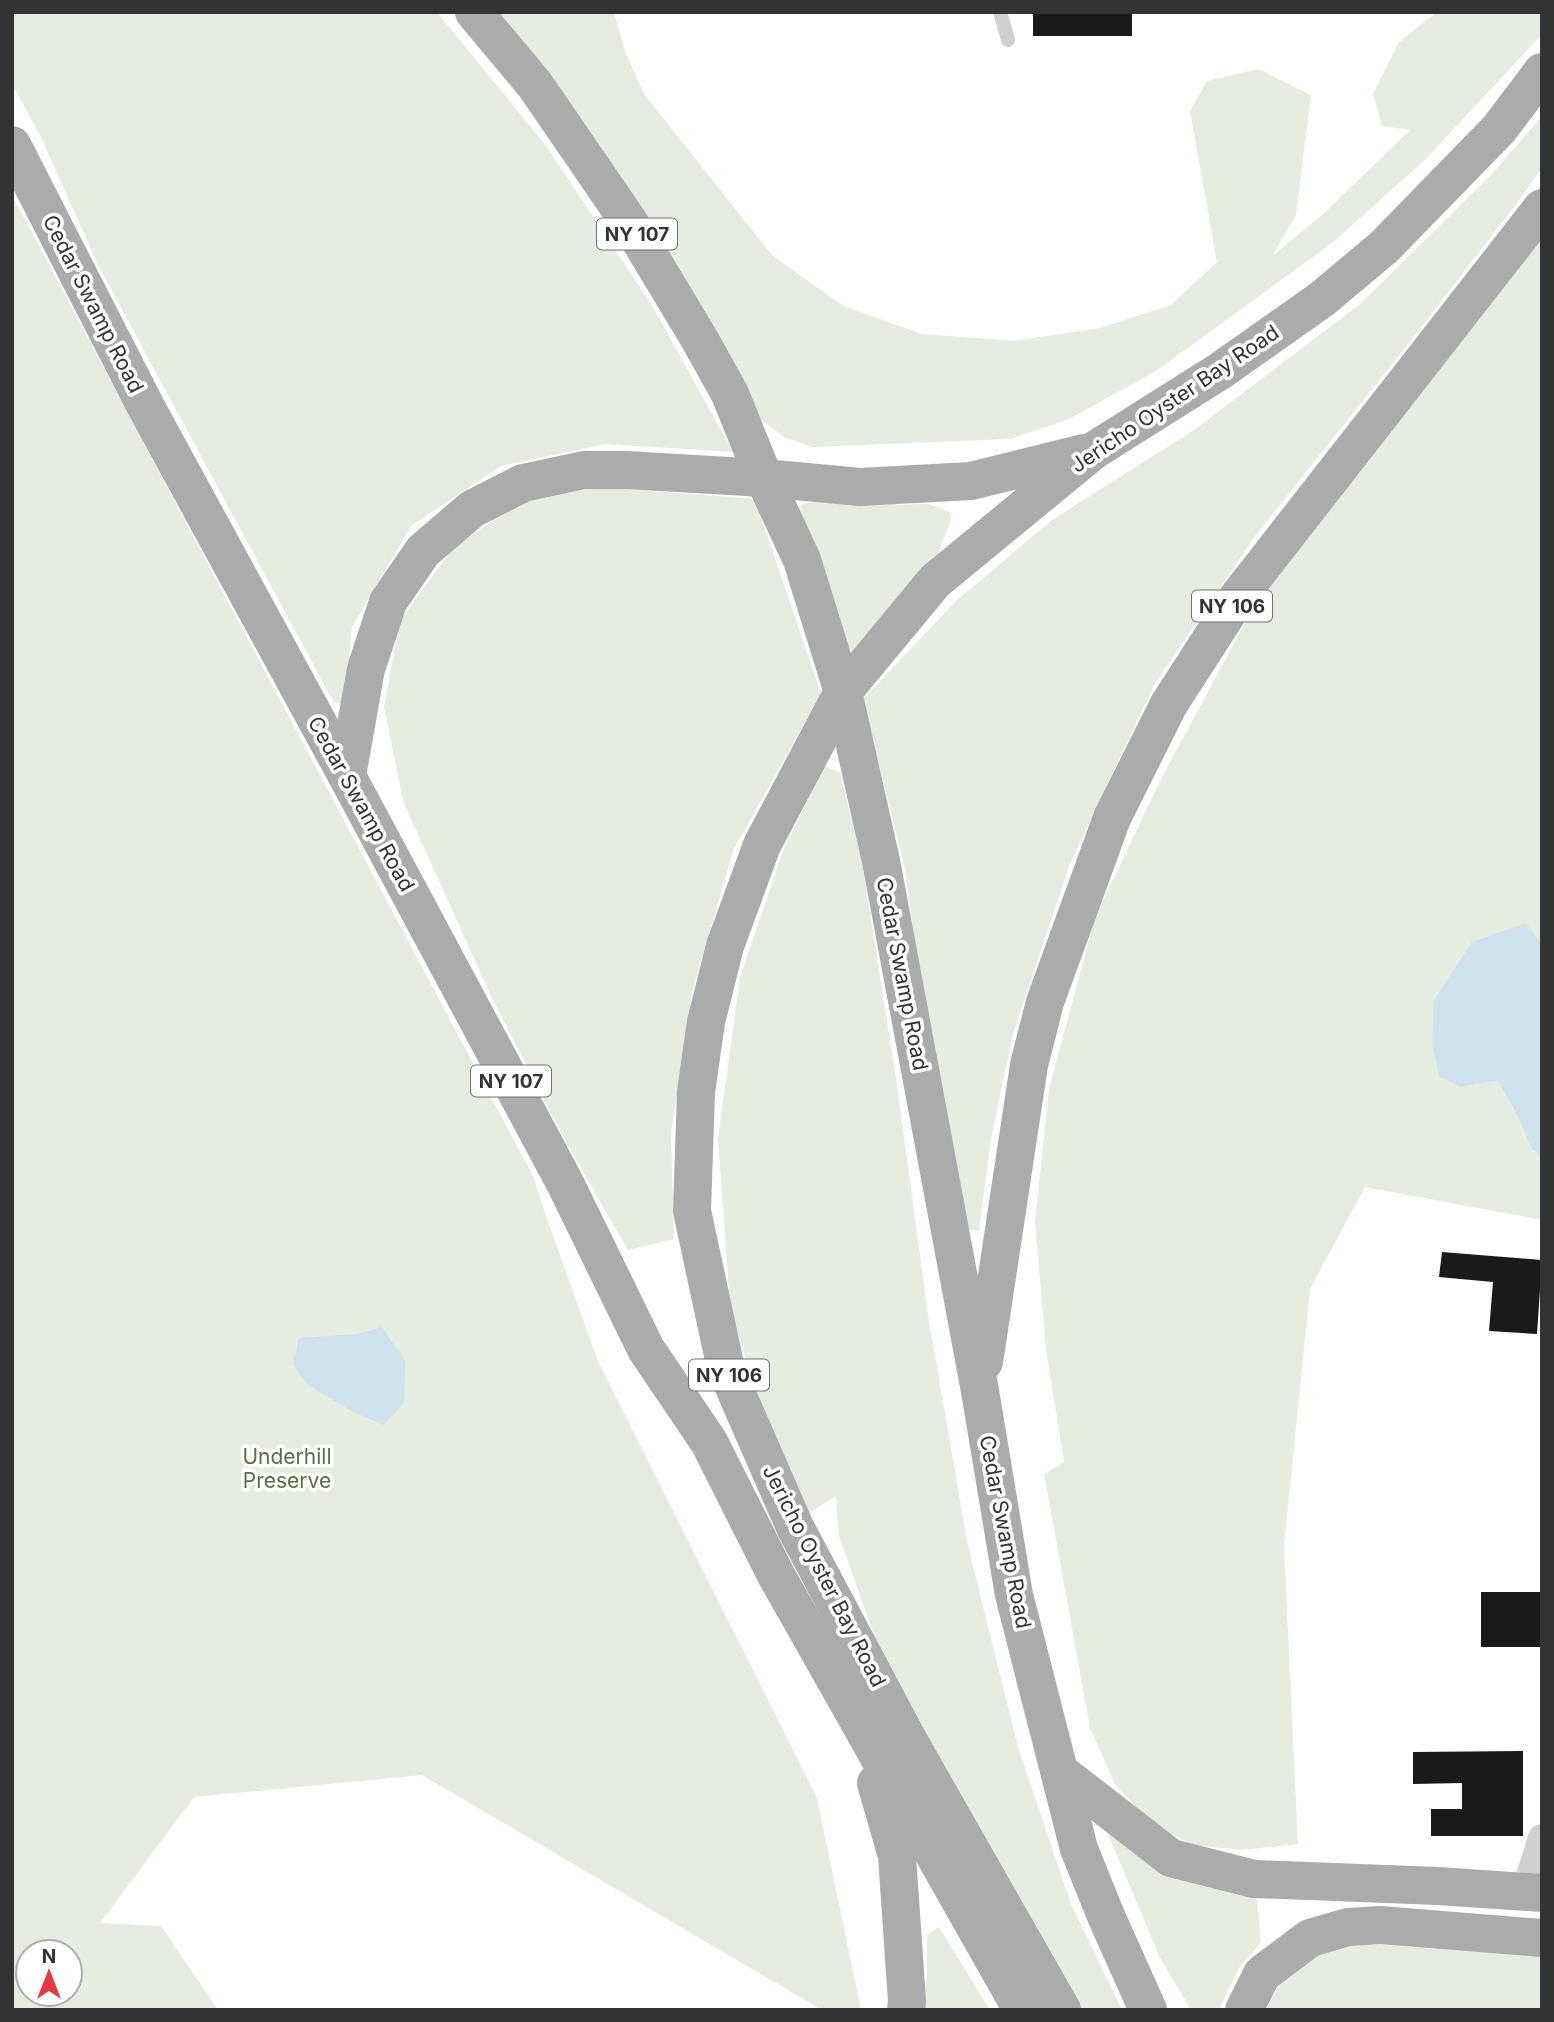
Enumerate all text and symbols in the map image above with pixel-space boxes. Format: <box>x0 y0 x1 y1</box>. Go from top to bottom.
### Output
street label: Cedar Swamp Road <box>38 211 149 397</box>
road number: NY 107 <box>597 218 677 250</box>
street label: Jericho Oyster Bay Road <box>1066 320 1284 478</box>
road number: NY 106 <box>1192 590 1272 622</box>
street label: Cedar Swamp Road <box>303 712 420 896</box>
street label: Cedar Swamp Road <box>871 875 933 1073</box>
road number: NY 107 <box>471 1065 551 1096</box>
road number: NY 106 <box>689 1359 769 1390</box>
street label: Cedar Swamp Road <box>974 1433 1036 1631</box>
park label: Underhill Preserve <box>242 1444 332 1493</box>
street label: Jericho Oyster Bay Road <box>758 1461 891 1691</box>
north arrow <box>14 1938 84 2008</box>
text: N <box>42 1945 56 1968</box>

